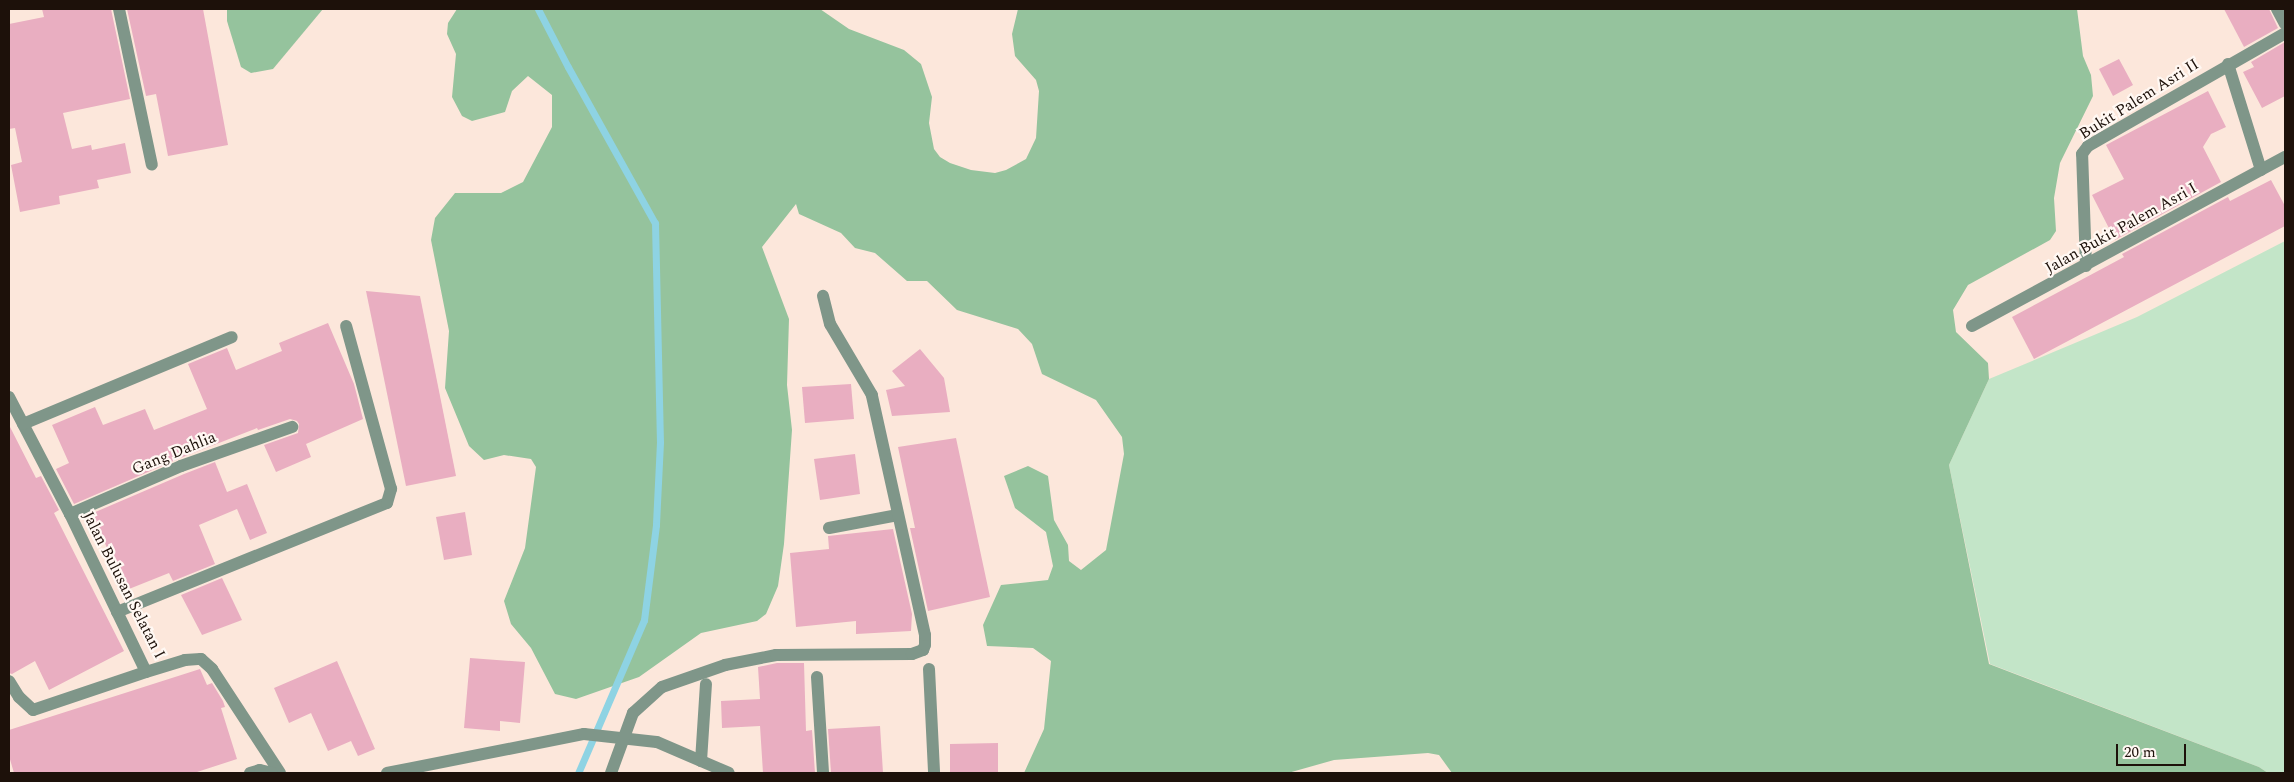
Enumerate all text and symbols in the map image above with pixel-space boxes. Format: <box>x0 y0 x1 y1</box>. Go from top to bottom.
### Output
street label: Bukit Palem Asri II <box>2076 55 2202 143</box>
street label: Jalan Bukit Palem Asri I <box>2042 178 2200 278</box>
street label: Gang Dahlia <box>129 427 219 479</box>
street label: Jalan Bulusan Selatan I <box>79 508 169 662</box>
scale bar <box>2119 734 2189 766</box>
text: 20 m <box>2124 741 2156 764</box>

